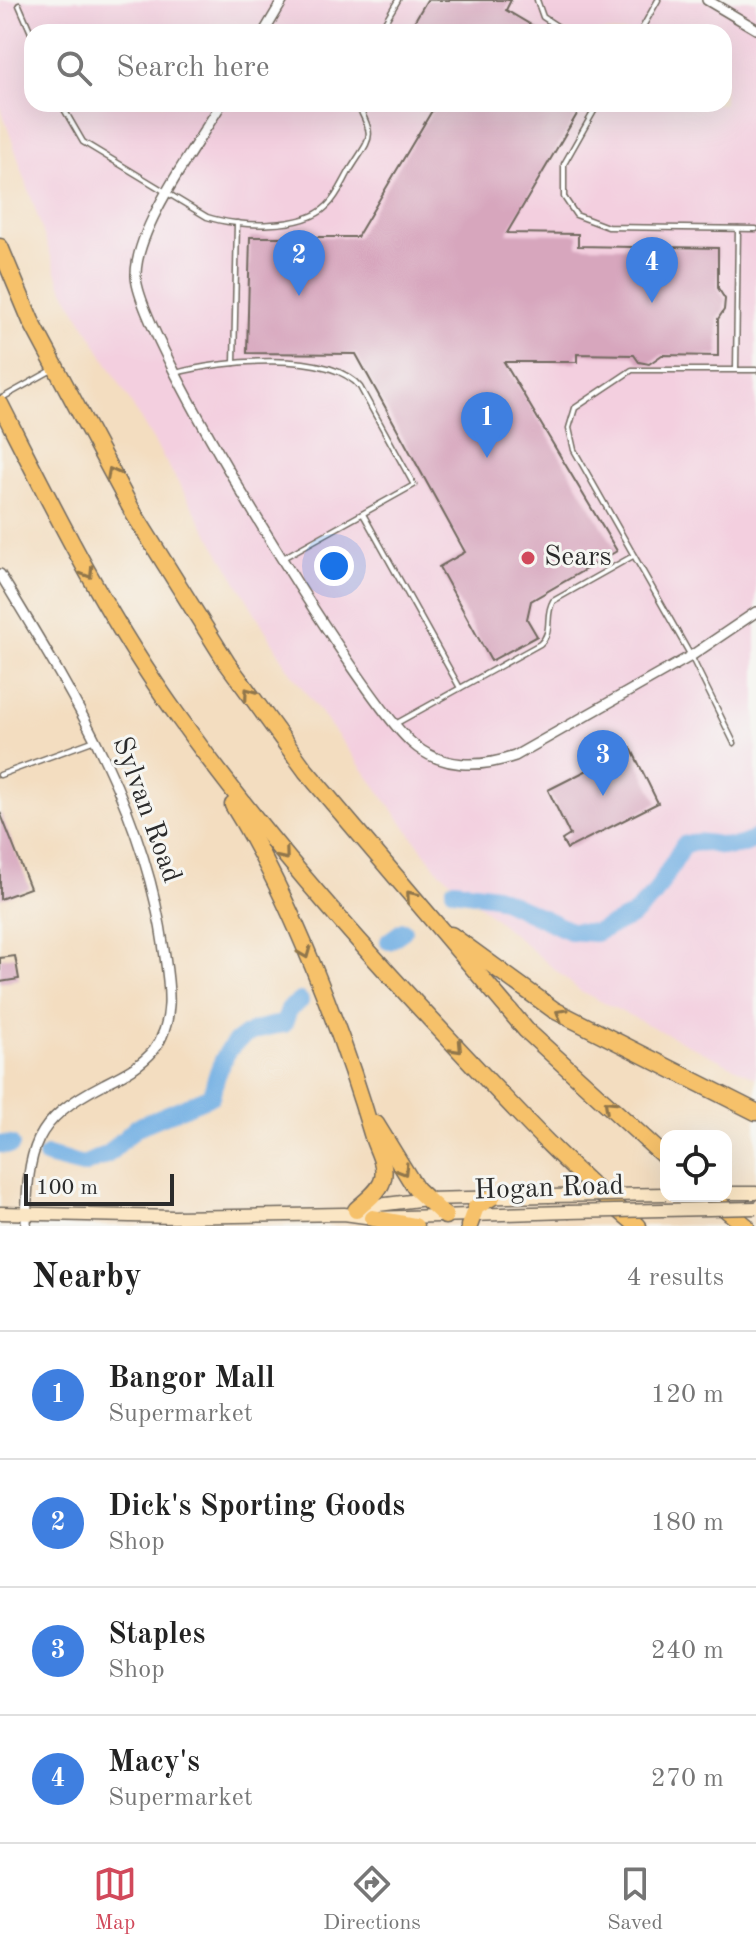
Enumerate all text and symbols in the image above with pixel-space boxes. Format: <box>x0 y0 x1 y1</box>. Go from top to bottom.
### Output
search box <box>24 24 732 112</box>
icon: search <box>52 46 96 90</box>
text: Search here <box>116 53 270 83</box>
pin: 2 <box>273 230 325 296</box>
pin: 4 <box>626 237 678 303</box>
pin: 1 <box>461 392 513 458</box>
one-way arrow <box>106 467 122 481</box>
place label: Sears <box>544 544 612 572</box>
your location <box>314 546 354 586</box>
marker: Sears <box>519 549 537 567</box>
one-way arrow <box>78 564 93 579</box>
one-way arrow <box>244 687 259 702</box>
pin: 3 <box>577 730 629 796</box>
street label: Sylvan Road <box>107 733 185 887</box>
one-way arrow <box>274 845 289 860</box>
one-way arrow <box>406 891 421 905</box>
one-way arrow <box>295 945 311 959</box>
one-way arrow <box>555 1008 570 1024</box>
one-way arrow <box>448 1039 462 1054</box>
one-way arrow <box>603 1101 618 1115</box>
map controls <box>660 1130 732 1202</box>
button: locate <box>660 1130 732 1202</box>
one-way arrow <box>394 1161 409 1175</box>
scale bar <box>24 1170 174 1206</box>
street label: Hogan Road <box>473 1172 625 1206</box>
text: 100 m <box>36 1177 98 1199</box>
text: Nearby <box>32 1261 142 1295</box>
text: 4 results <box>626 1265 724 1291</box>
text: Bangor Mall <box>108 1364 275 1394</box>
text: 1 <box>50 1382 66 1408</box>
text: 120 m <box>651 1382 724 1408</box>
text: Supermarket <box>108 1401 253 1427</box>
text: Dick's Sporting Goods <box>108 1492 405 1522</box>
text: 2 <box>50 1510 66 1536</box>
text: 180 m <box>651 1510 724 1536</box>
text: Shop <box>108 1529 165 1555</box>
text: Staples <box>108 1620 205 1650</box>
text: 3 <box>50 1638 66 1664</box>
text: 240 m <box>651 1638 724 1664</box>
text: Shop <box>108 1657 165 1683</box>
text: Macy's <box>108 1748 200 1778</box>
text: 4 <box>50 1766 66 1792</box>
text: 270 m <box>651 1766 724 1792</box>
text: Supermarket <box>108 1785 253 1811</box>
tab: Map <box>93 1862 137 1937</box>
tab: Directions <box>323 1862 421 1937</box>
tab: Saved <box>607 1862 663 1937</box>

